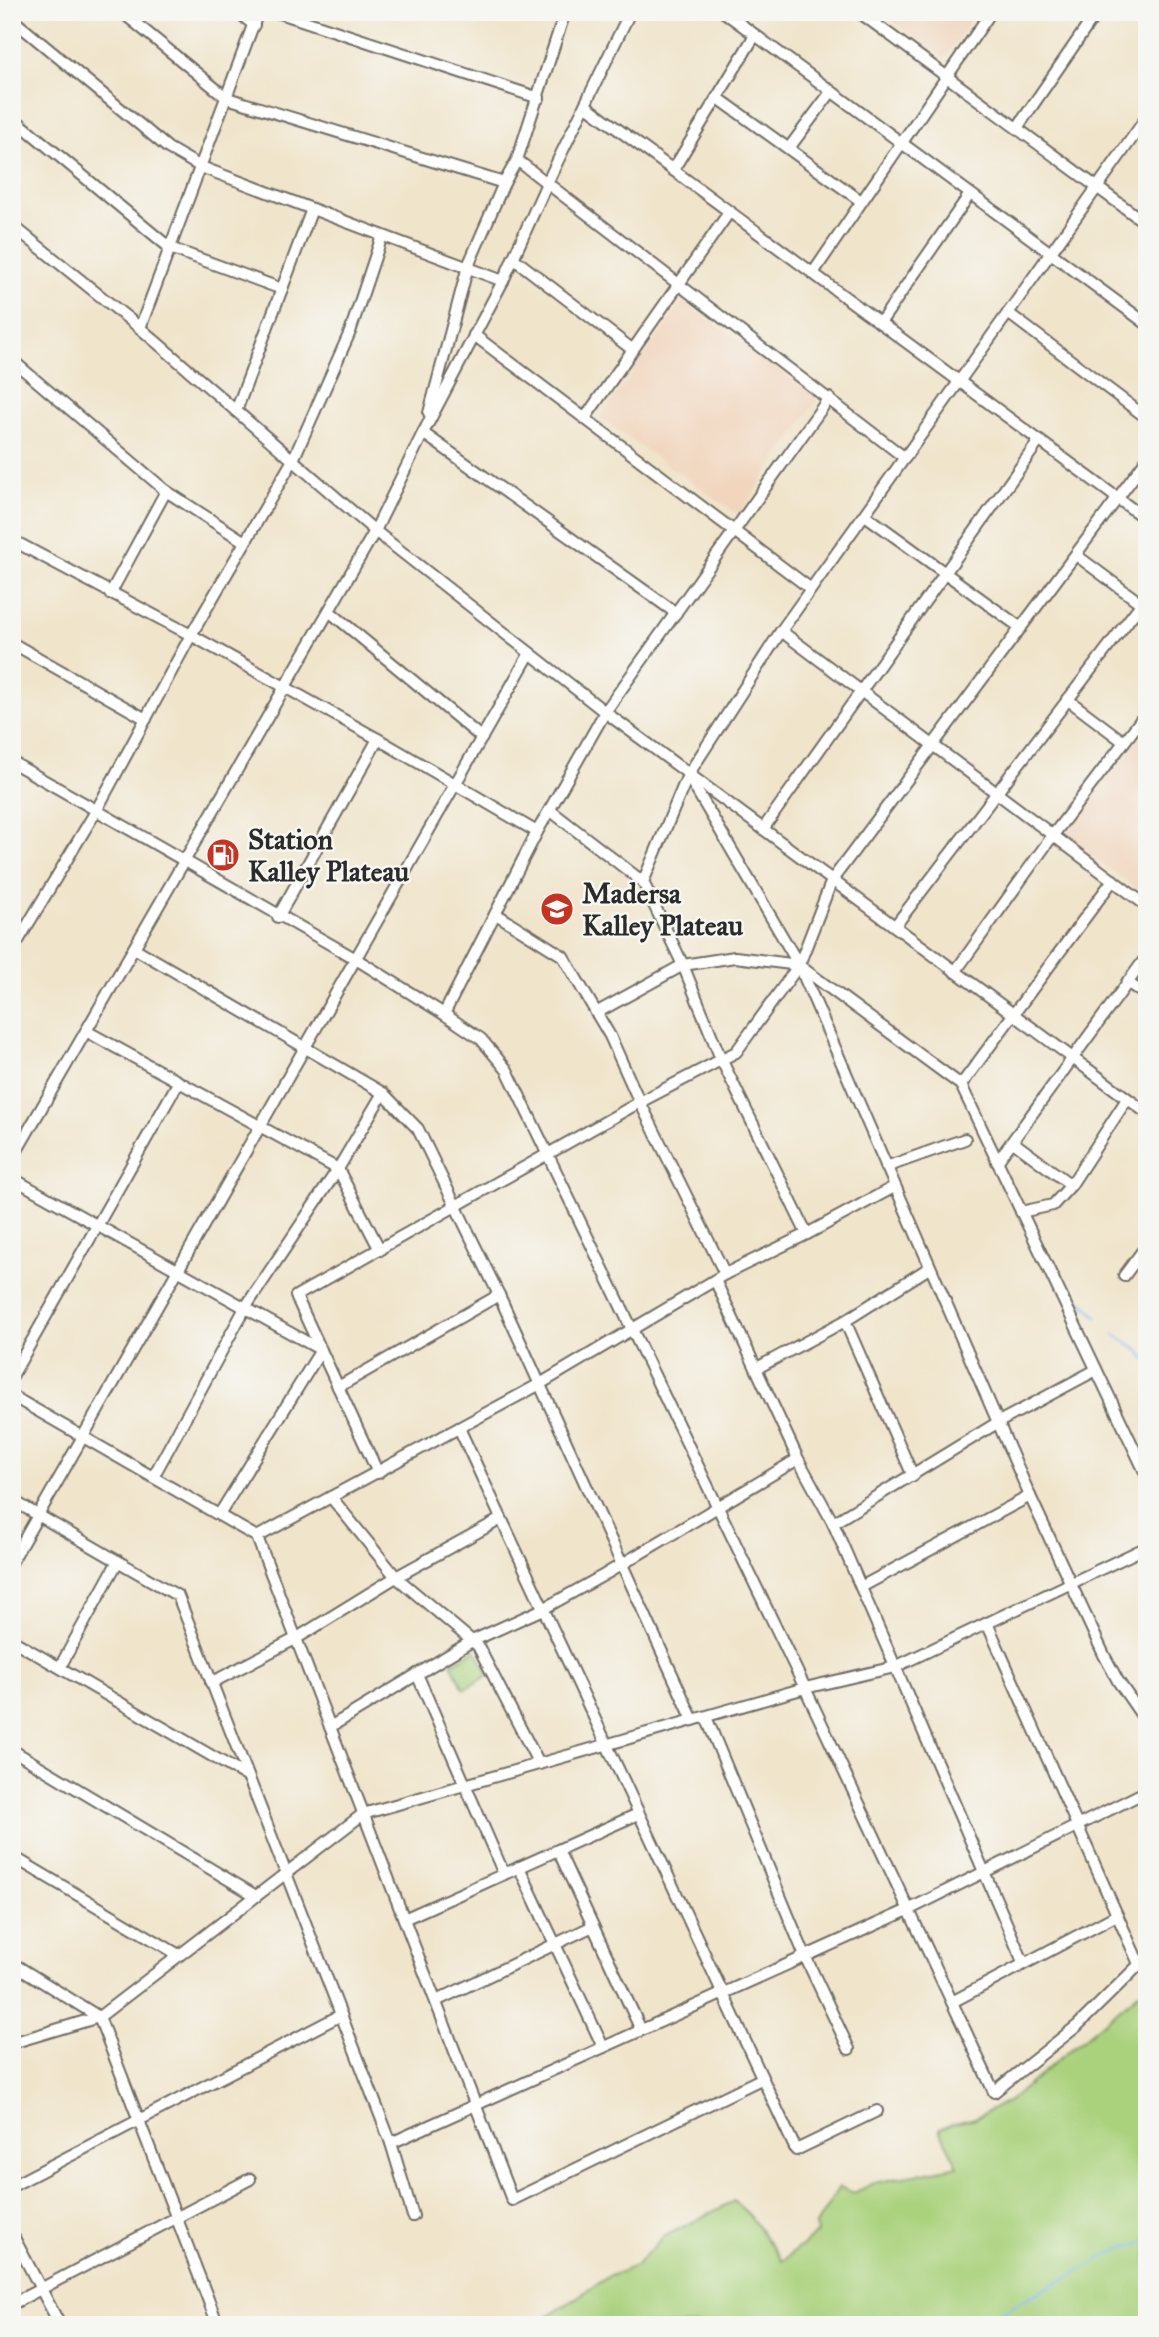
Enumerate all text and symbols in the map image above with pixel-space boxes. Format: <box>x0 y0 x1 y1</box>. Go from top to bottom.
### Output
place label: Station Kalley Plateau <box>248 822 409 889</box>
fuel station icon: Station Kalley Plateau <box>204 836 242 874</box>
place label: Madersa Kalley Plateau <box>582 876 743 943</box>
school or university icon: Madersa Kalley Plateau <box>538 890 576 928</box>

